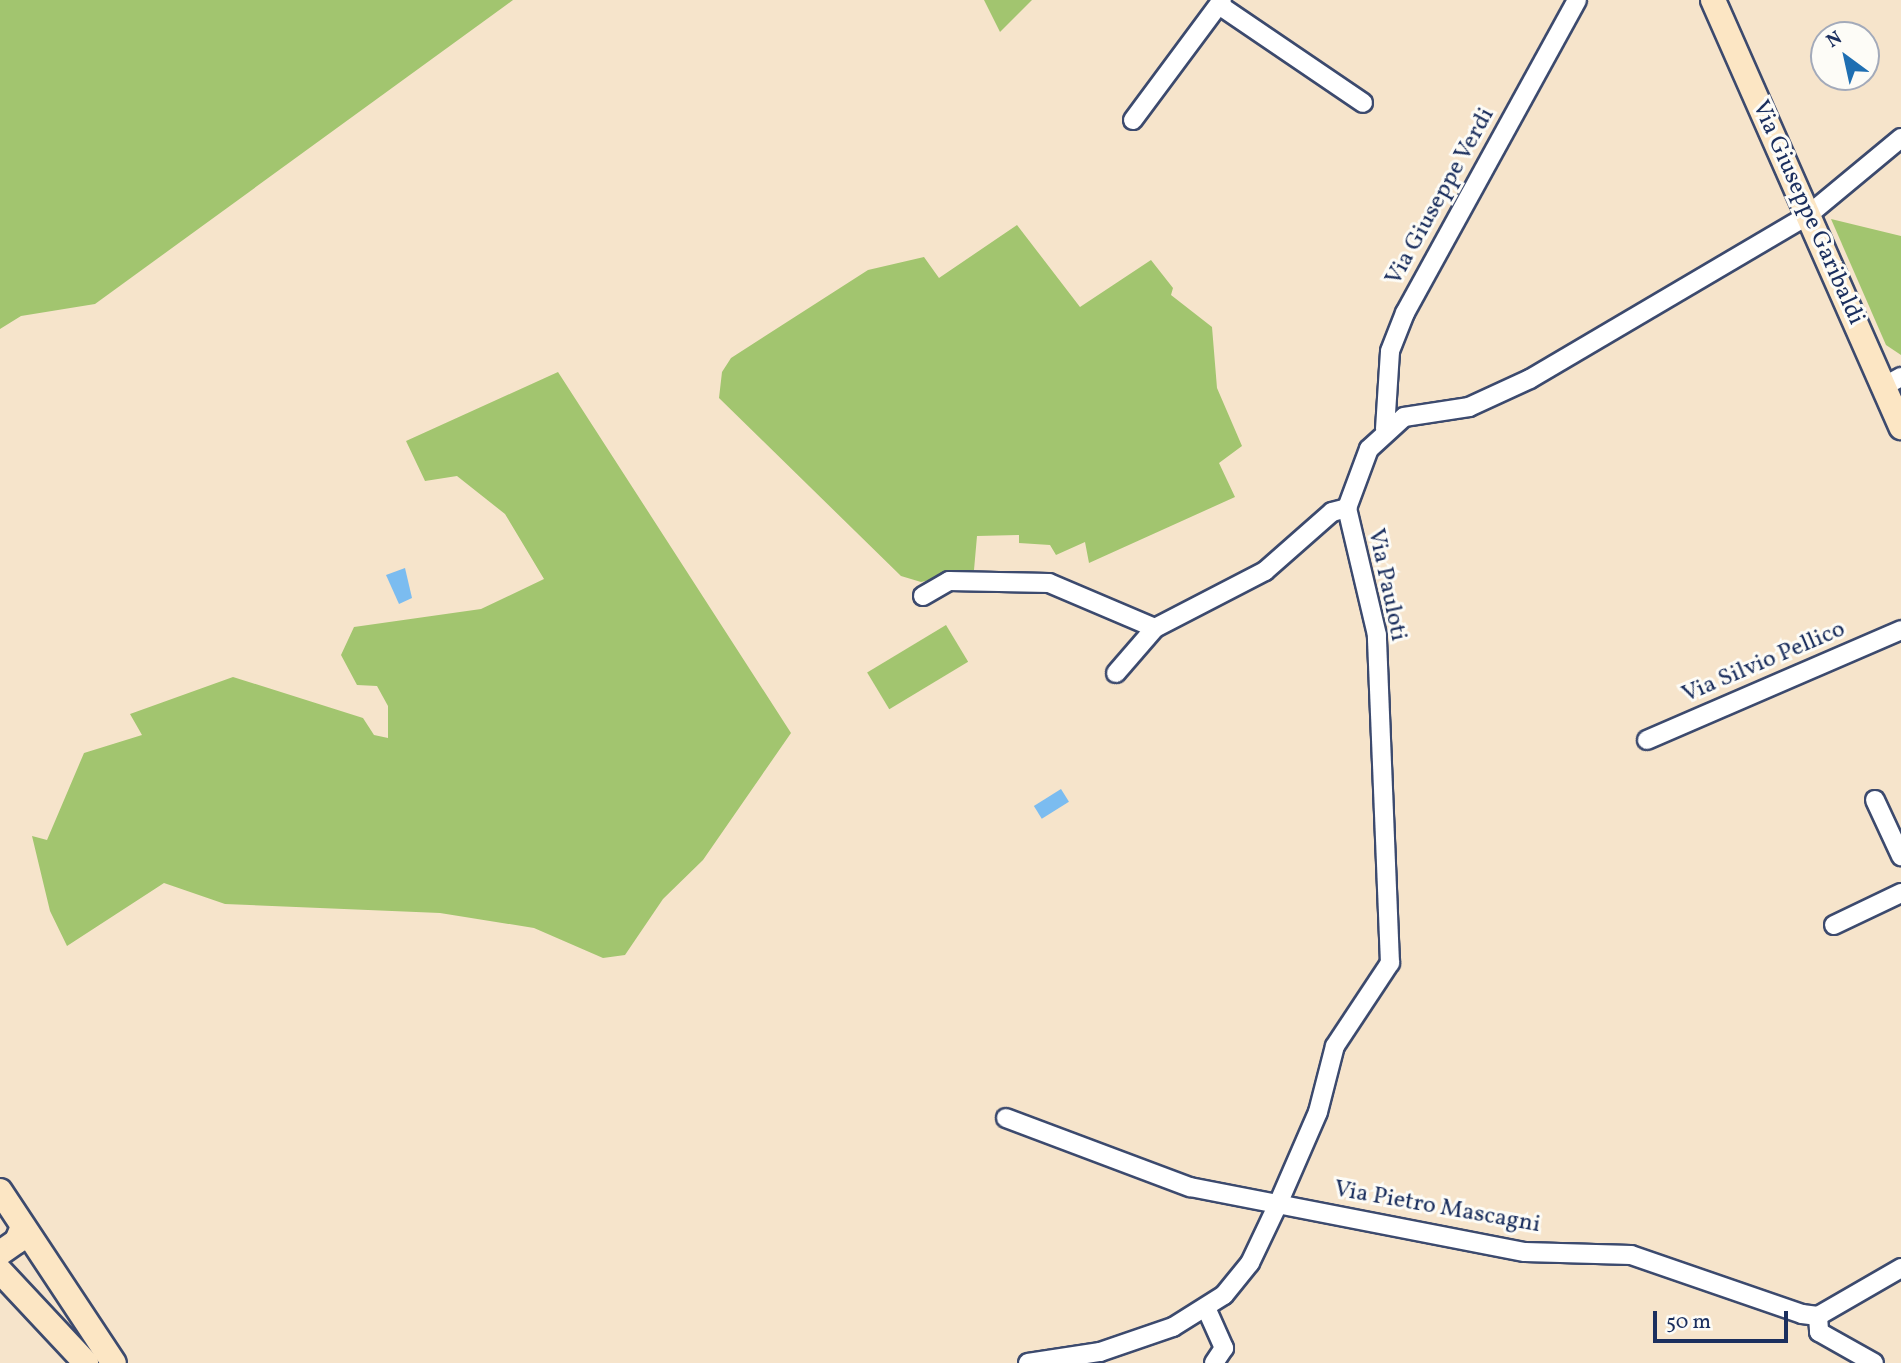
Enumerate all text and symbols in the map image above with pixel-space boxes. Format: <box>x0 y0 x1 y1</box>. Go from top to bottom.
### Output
north arrow <box>1810 21 1880 91</box>
text: N <box>1822 25 1848 55</box>
street label: Via Giuseppe Garibaldi <box>1744 96 1870 330</box>
street label: Via Giuseppe Verdi <box>1380 103 1502 291</box>
street label: Via Pauloti <box>1360 526 1412 644</box>
street label: Via Silvio Pellico <box>1678 616 1850 710</box>
street label: Via Pietro Mascagni <box>1332 1176 1542 1240</box>
scale bar <box>1656 1296 1791 1340</box>
text: 50 m <box>1666 1308 1711 1337</box>

